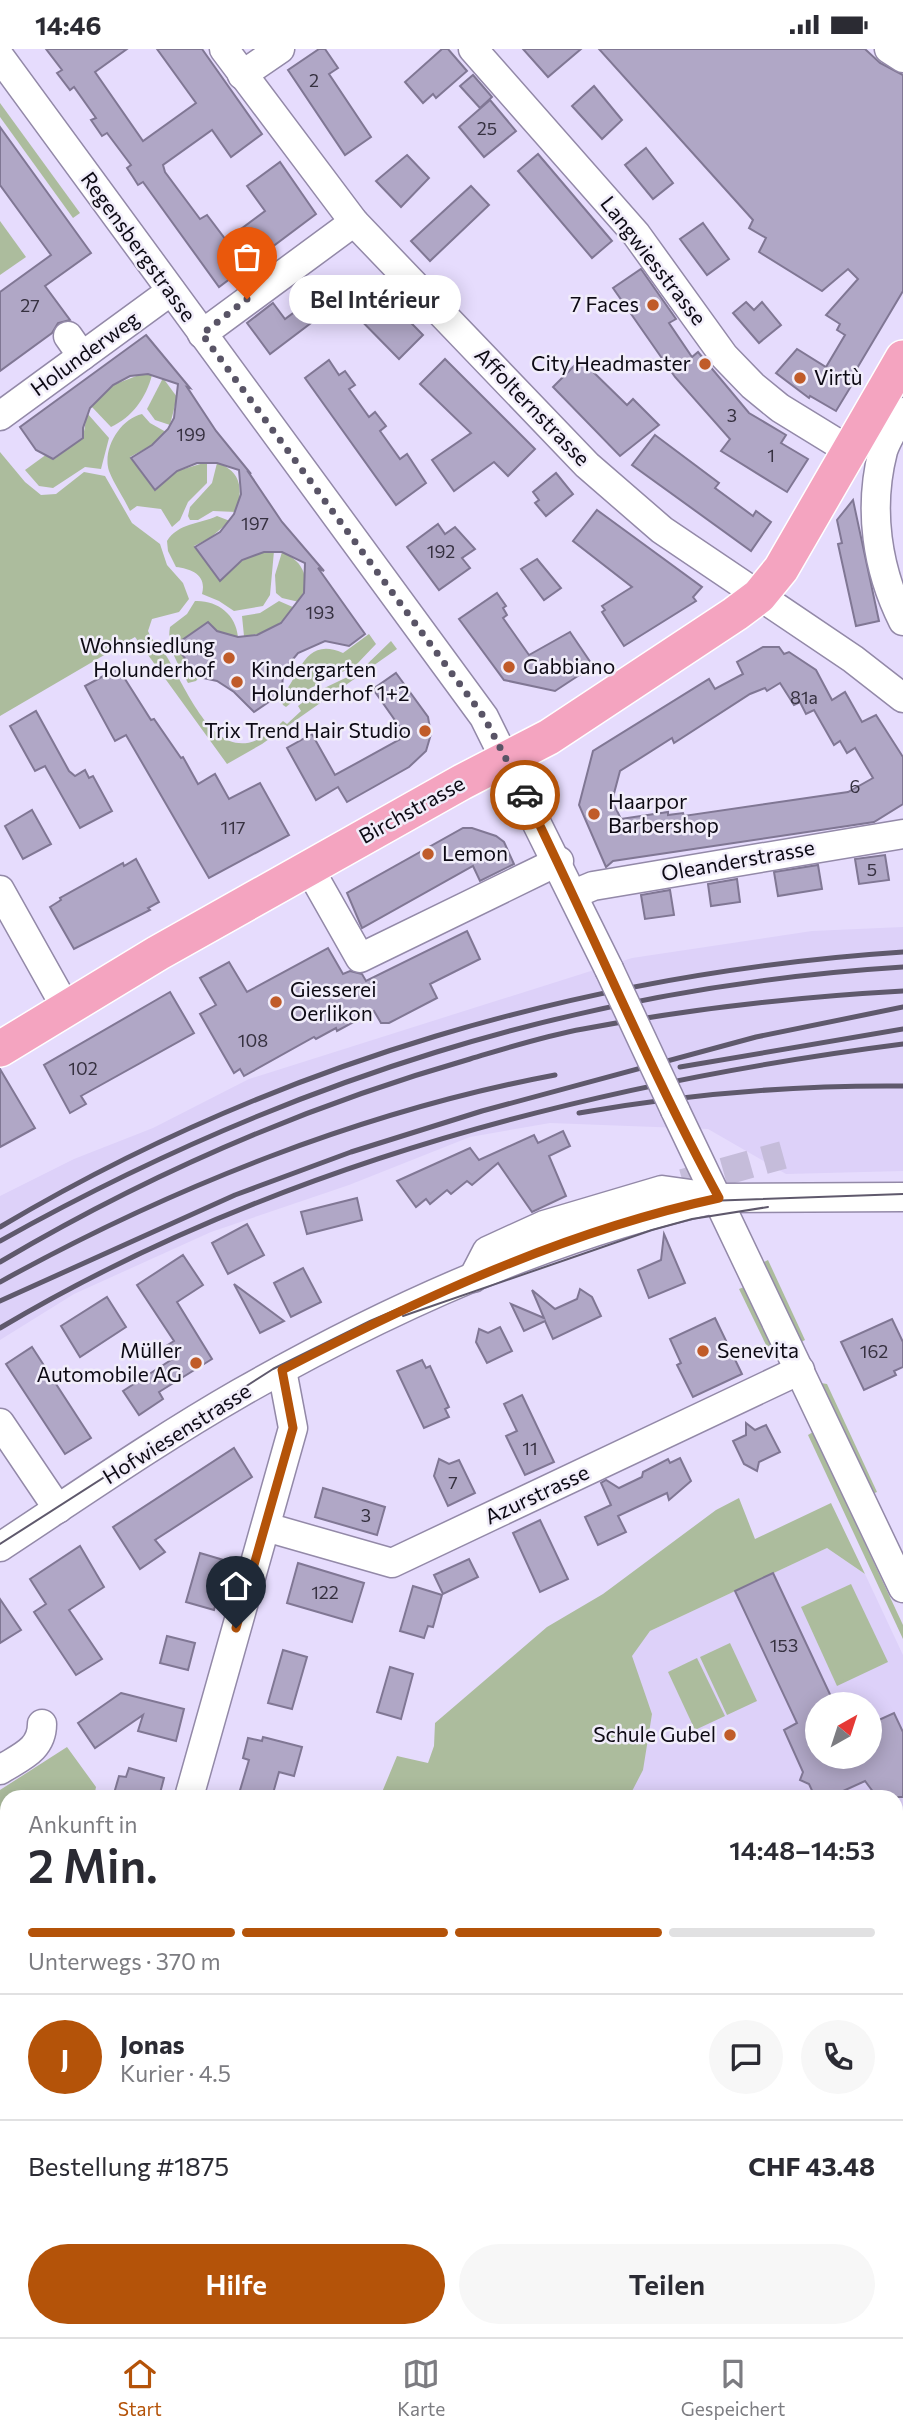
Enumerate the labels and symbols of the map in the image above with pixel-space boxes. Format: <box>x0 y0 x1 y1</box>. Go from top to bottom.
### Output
house number: 2 <box>309 69 319 91</box>
house number: 25 <box>477 117 497 139</box>
street label: Regensbergstrasse <box>76 166 202 326</box>
street label: Langwiesstrasse <box>596 191 712 330</box>
pin <box>217 227 277 299</box>
callout: Bel Intérieur <box>289 275 460 323</box>
place label: 7 Faces <box>570 291 639 316</box>
house number: 27 <box>20 294 40 316</box>
marker: 7 Faces <box>645 297 661 313</box>
street label: Holunderweg <box>25 305 143 400</box>
street label: Affolternstrasse <box>470 342 596 470</box>
place label: City Headmaster <box>531 350 691 375</box>
marker: City Headmaster <box>697 356 713 372</box>
place label: Virtù <box>814 364 863 389</box>
marker: Virtù <box>792 370 808 386</box>
house number: 3 <box>727 404 737 426</box>
house number: 199 <box>176 423 206 445</box>
house number: 1 <box>767 444 775 466</box>
house number: 197 <box>241 512 269 534</box>
house number: 192 <box>427 540 455 562</box>
house number: 193 <box>306 601 334 623</box>
place label: Wohnsiedlung Holunderhof <box>80 632 216 681</box>
marker: Wohnsiedlung Holunderhof <box>221 650 237 666</box>
place label: Gabbiano <box>523 653 615 678</box>
place label: Kindergarten Holunderhof 1+2 <box>251 656 410 705</box>
marker: Gabbiano <box>501 659 517 675</box>
marker: Kindergarten Holunderhof 1+2 <box>229 674 245 690</box>
house number: 81a <box>790 686 818 708</box>
place label: Trix Trend Hair Studio <box>204 717 411 742</box>
marker: Trix Trend Hair Studio <box>417 723 433 739</box>
courier <box>490 760 560 830</box>
street label: Birchstrasse <box>354 769 468 848</box>
house number: 6 <box>850 775 860 797</box>
place label: Haarpor Barbershop <box>608 788 719 837</box>
marker: Haarpor Barbershop <box>586 806 602 822</box>
house number: 117 <box>221 816 245 838</box>
street label: Oleanderstrasse <box>659 834 816 885</box>
place label: Lemon <box>442 840 508 865</box>
marker: Lemon <box>420 846 436 862</box>
house number: 5 <box>867 858 877 880</box>
place label: Giesserei Oerlikon <box>290 976 377 1025</box>
marker: Giesserei Oerlikon <box>268 994 284 1010</box>
house number: 108 <box>238 1029 268 1051</box>
house number: 102 <box>68 1057 98 1079</box>
place label: Müller Automobile AG <box>37 1337 182 1386</box>
place label: Senevita <box>717 1337 799 1362</box>
house number: 162 <box>860 1340 888 1362</box>
marker: Senevita <box>695 1343 711 1359</box>
marker: Müller Automobile AG <box>188 1355 204 1371</box>
street label: Hofwiesenstrasse <box>98 1377 255 1488</box>
house number: 11 <box>522 1437 538 1459</box>
street label: Azurstrasse <box>480 1459 592 1529</box>
house number: 7 <box>448 1471 458 1493</box>
house number: 3 <box>361 1504 371 1526</box>
pin <box>206 1556 266 1628</box>
house number: 122 <box>311 1581 339 1603</box>
house number: 153 <box>770 1634 798 1656</box>
north arrow <box>805 1692 882 1769</box>
place label: Schule Gubel <box>593 1721 716 1746</box>
marker: Schule Gubel <box>722 1727 738 1743</box>

